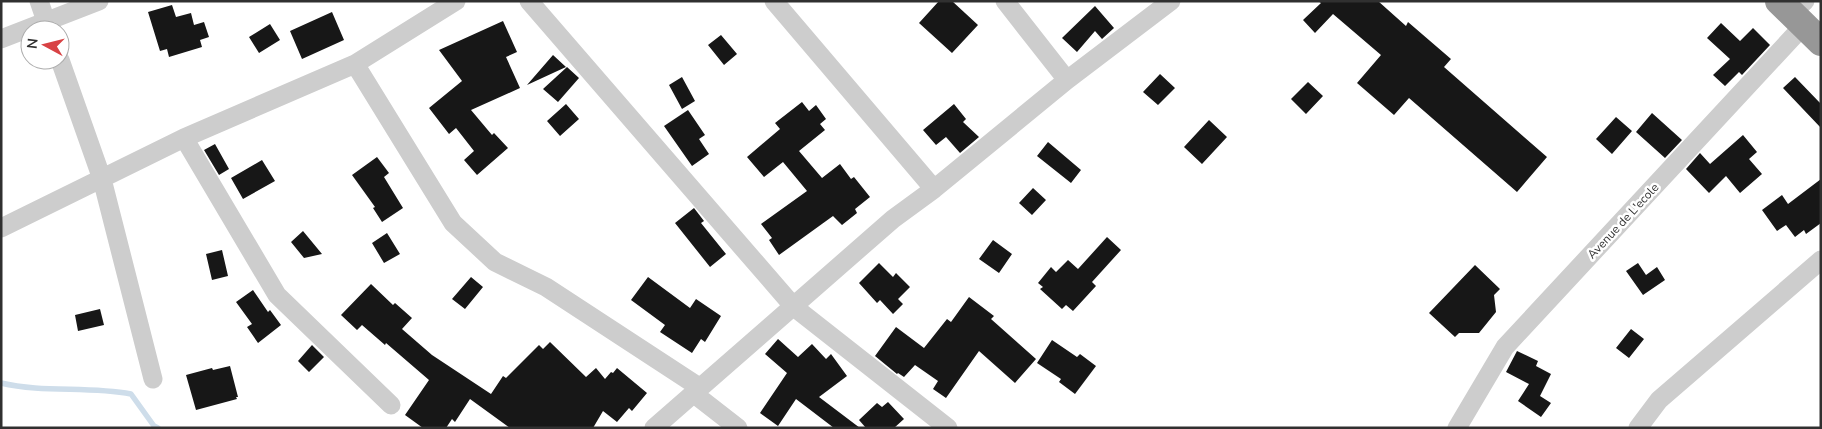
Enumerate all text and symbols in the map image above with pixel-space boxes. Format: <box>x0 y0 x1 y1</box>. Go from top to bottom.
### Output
north arrow <box>20 20 70 70</box>
text: N <box>23 37 43 50</box>
street label: Avenue de L'ecole <box>1584 180 1662 262</box>

